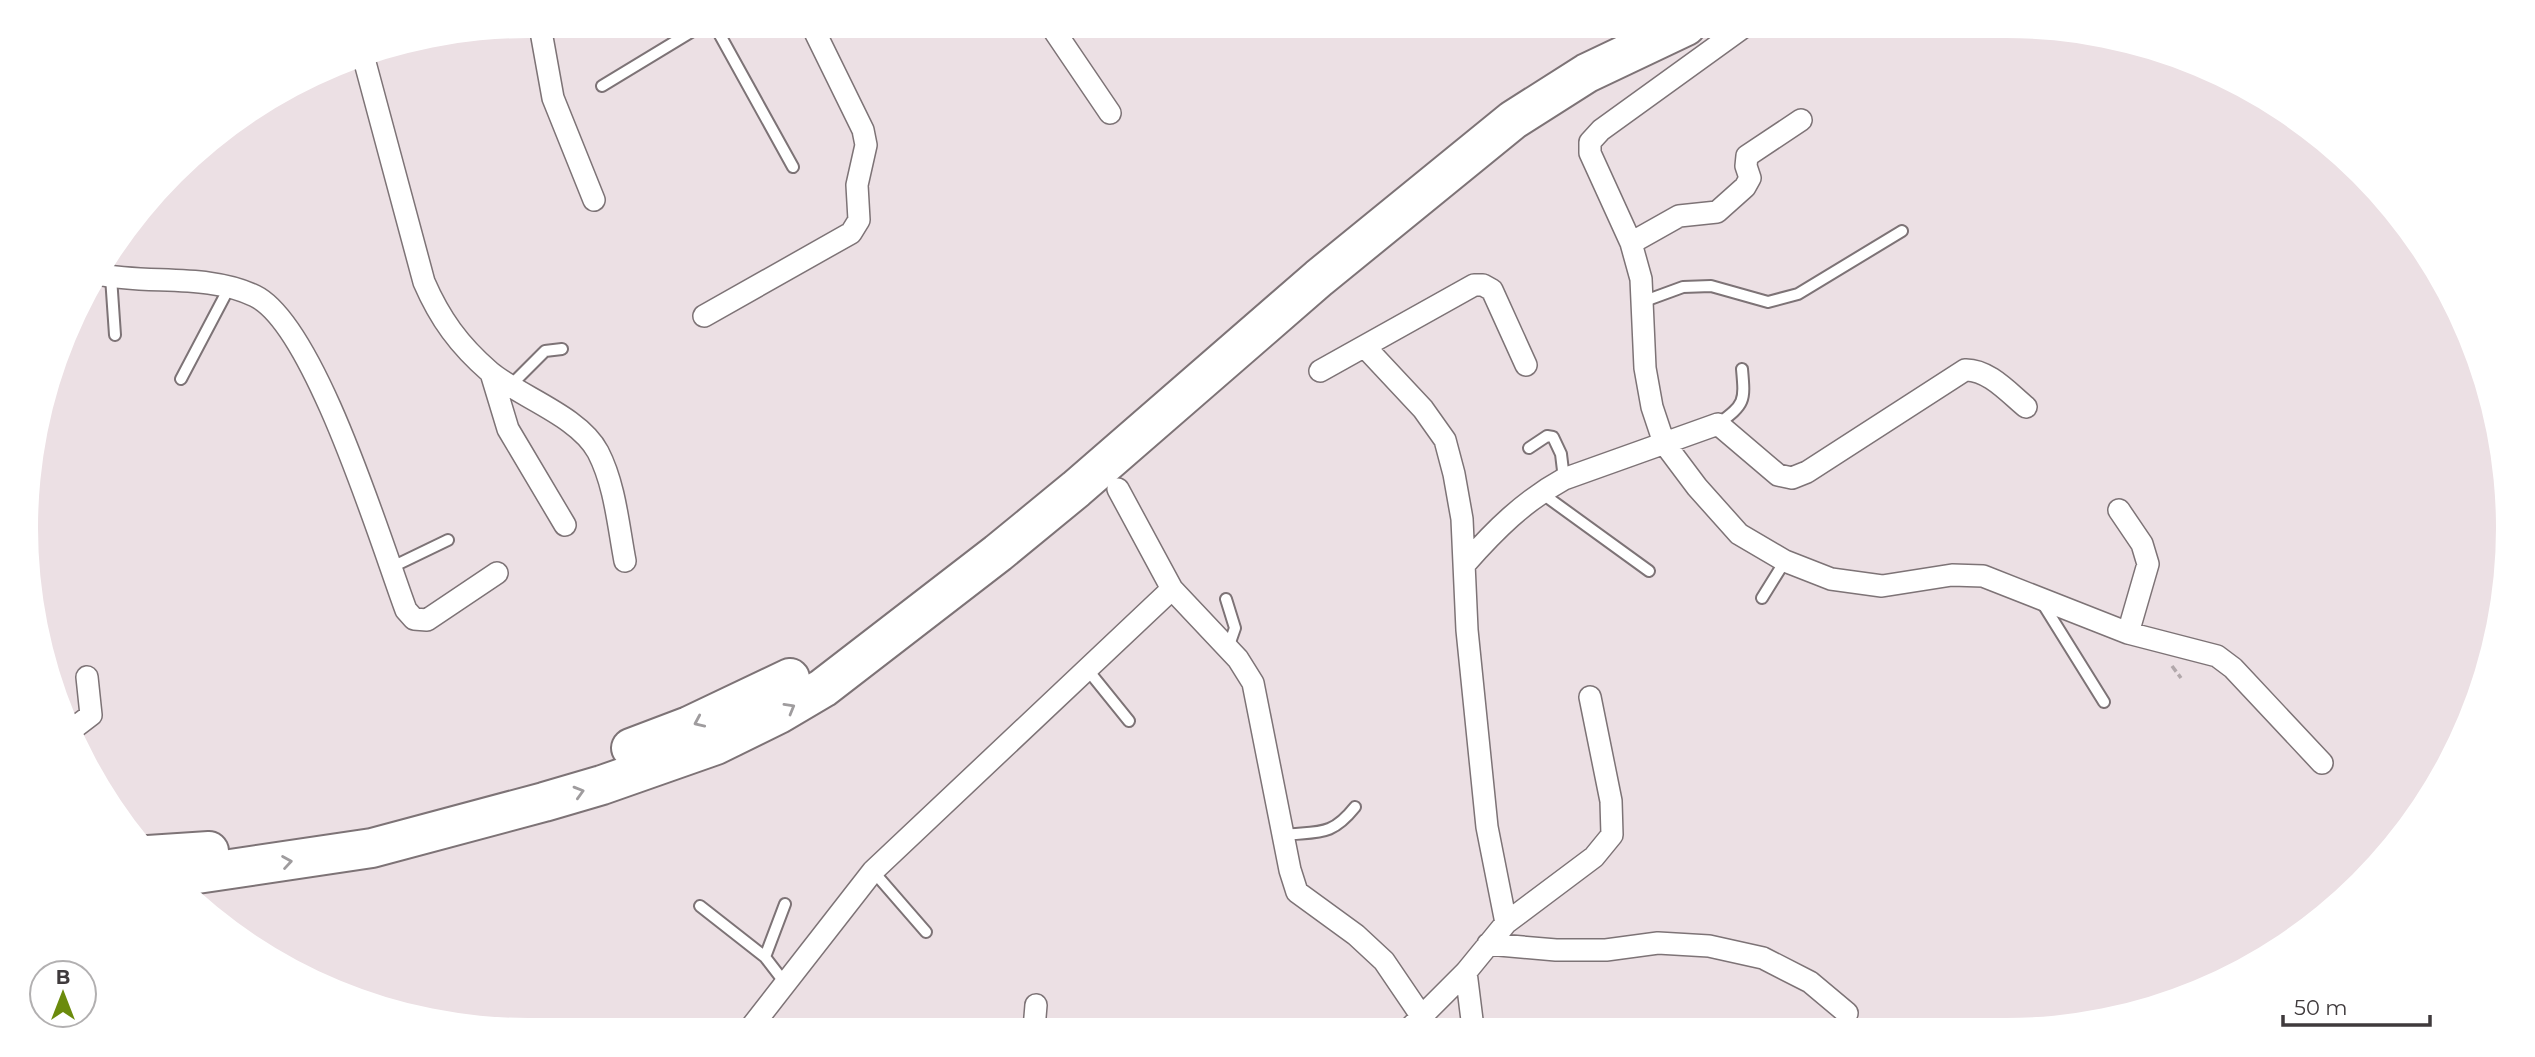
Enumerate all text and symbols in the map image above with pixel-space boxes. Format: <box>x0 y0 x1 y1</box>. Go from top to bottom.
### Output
one-way arrow <box>782 703 795 716</box>
one-way arrow <box>694 714 706 728</box>
one-way arrow <box>573 786 585 800</box>
one-way arrow <box>281 855 292 870</box>
north arrow <box>28 959 98 1029</box>
text: B <box>56 966 70 989</box>
scale bar <box>2283 984 2430 1028</box>
text: 50 m <box>2294 995 2348 1020</box>

